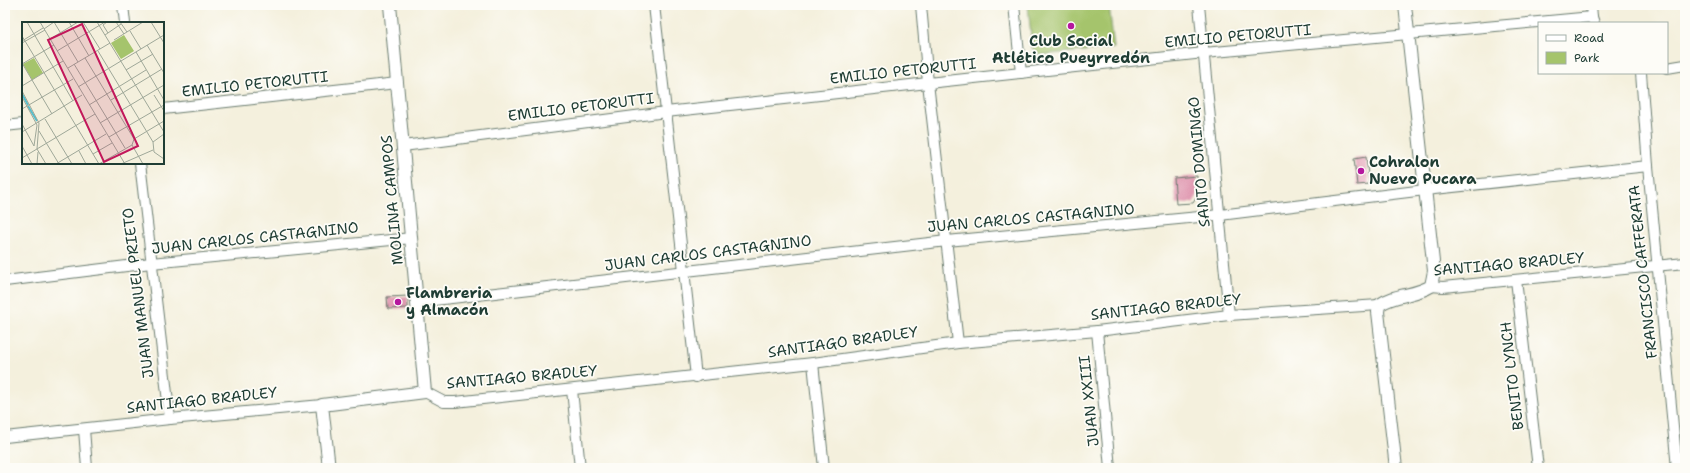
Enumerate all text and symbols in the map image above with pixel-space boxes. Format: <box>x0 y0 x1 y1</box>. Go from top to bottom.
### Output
street label: EMILIO PETORUTTI <box>1164 20 1312 52</box>
marker: Club Social Atlético Pueyrredón <box>1066 21 1076 31</box>
inset map <box>22 22 164 164</box>
legend <box>1538 22 1668 74</box>
text: Road <box>1574 30 1605 46</box>
place label: Club Social Atlético Pueyrredón <box>992 31 1150 68</box>
text: Park <box>1574 50 1600 66</box>
street label: EMILIO PETORUTTI <box>829 53 977 89</box>
street label: EMILIO PETORUTTI <box>181 66 329 102</box>
street label: EMILIO PETORUTTI <box>507 88 655 126</box>
street label: SANTO DOMINGO <box>1183 96 1215 228</box>
street label: MOLINA CAMPOS <box>376 134 408 266</box>
place label: Cohralon Nuevo Pucara <box>1369 152 1477 189</box>
marker: Cohralon Nuevo Pucara <box>1356 166 1366 176</box>
street label: FRANCISCO CAFFERATA <box>1624 184 1662 360</box>
street label: JUAN CARLOS CASTAGNINO <box>926 199 1136 237</box>
street label: JUAN MANUEL PRIETO <box>118 207 158 379</box>
street label: JUAN CARLOS CASTAGNINO <box>150 217 360 259</box>
street label: JUAN CARLOS CASTAGNINO <box>604 230 812 276</box>
street label: SANTIAGO BRADLEY <box>1433 247 1585 281</box>
place label: Flambreria y Almacón <box>406 283 493 320</box>
street label: SANTIAGO BRADLEY <box>1090 289 1242 325</box>
marker: Flambreria y Almacón <box>393 297 403 307</box>
street label: BENITO LYNCH <box>1495 321 1529 431</box>
street label: SANTIAGO BRADLEY <box>767 322 919 362</box>
street label: JUAN XXIII <box>1074 354 1104 448</box>
street label: SANTIAGO BRADLEY <box>446 360 598 394</box>
street label: SANTIAGO BRADLEY <box>126 382 278 418</box>

